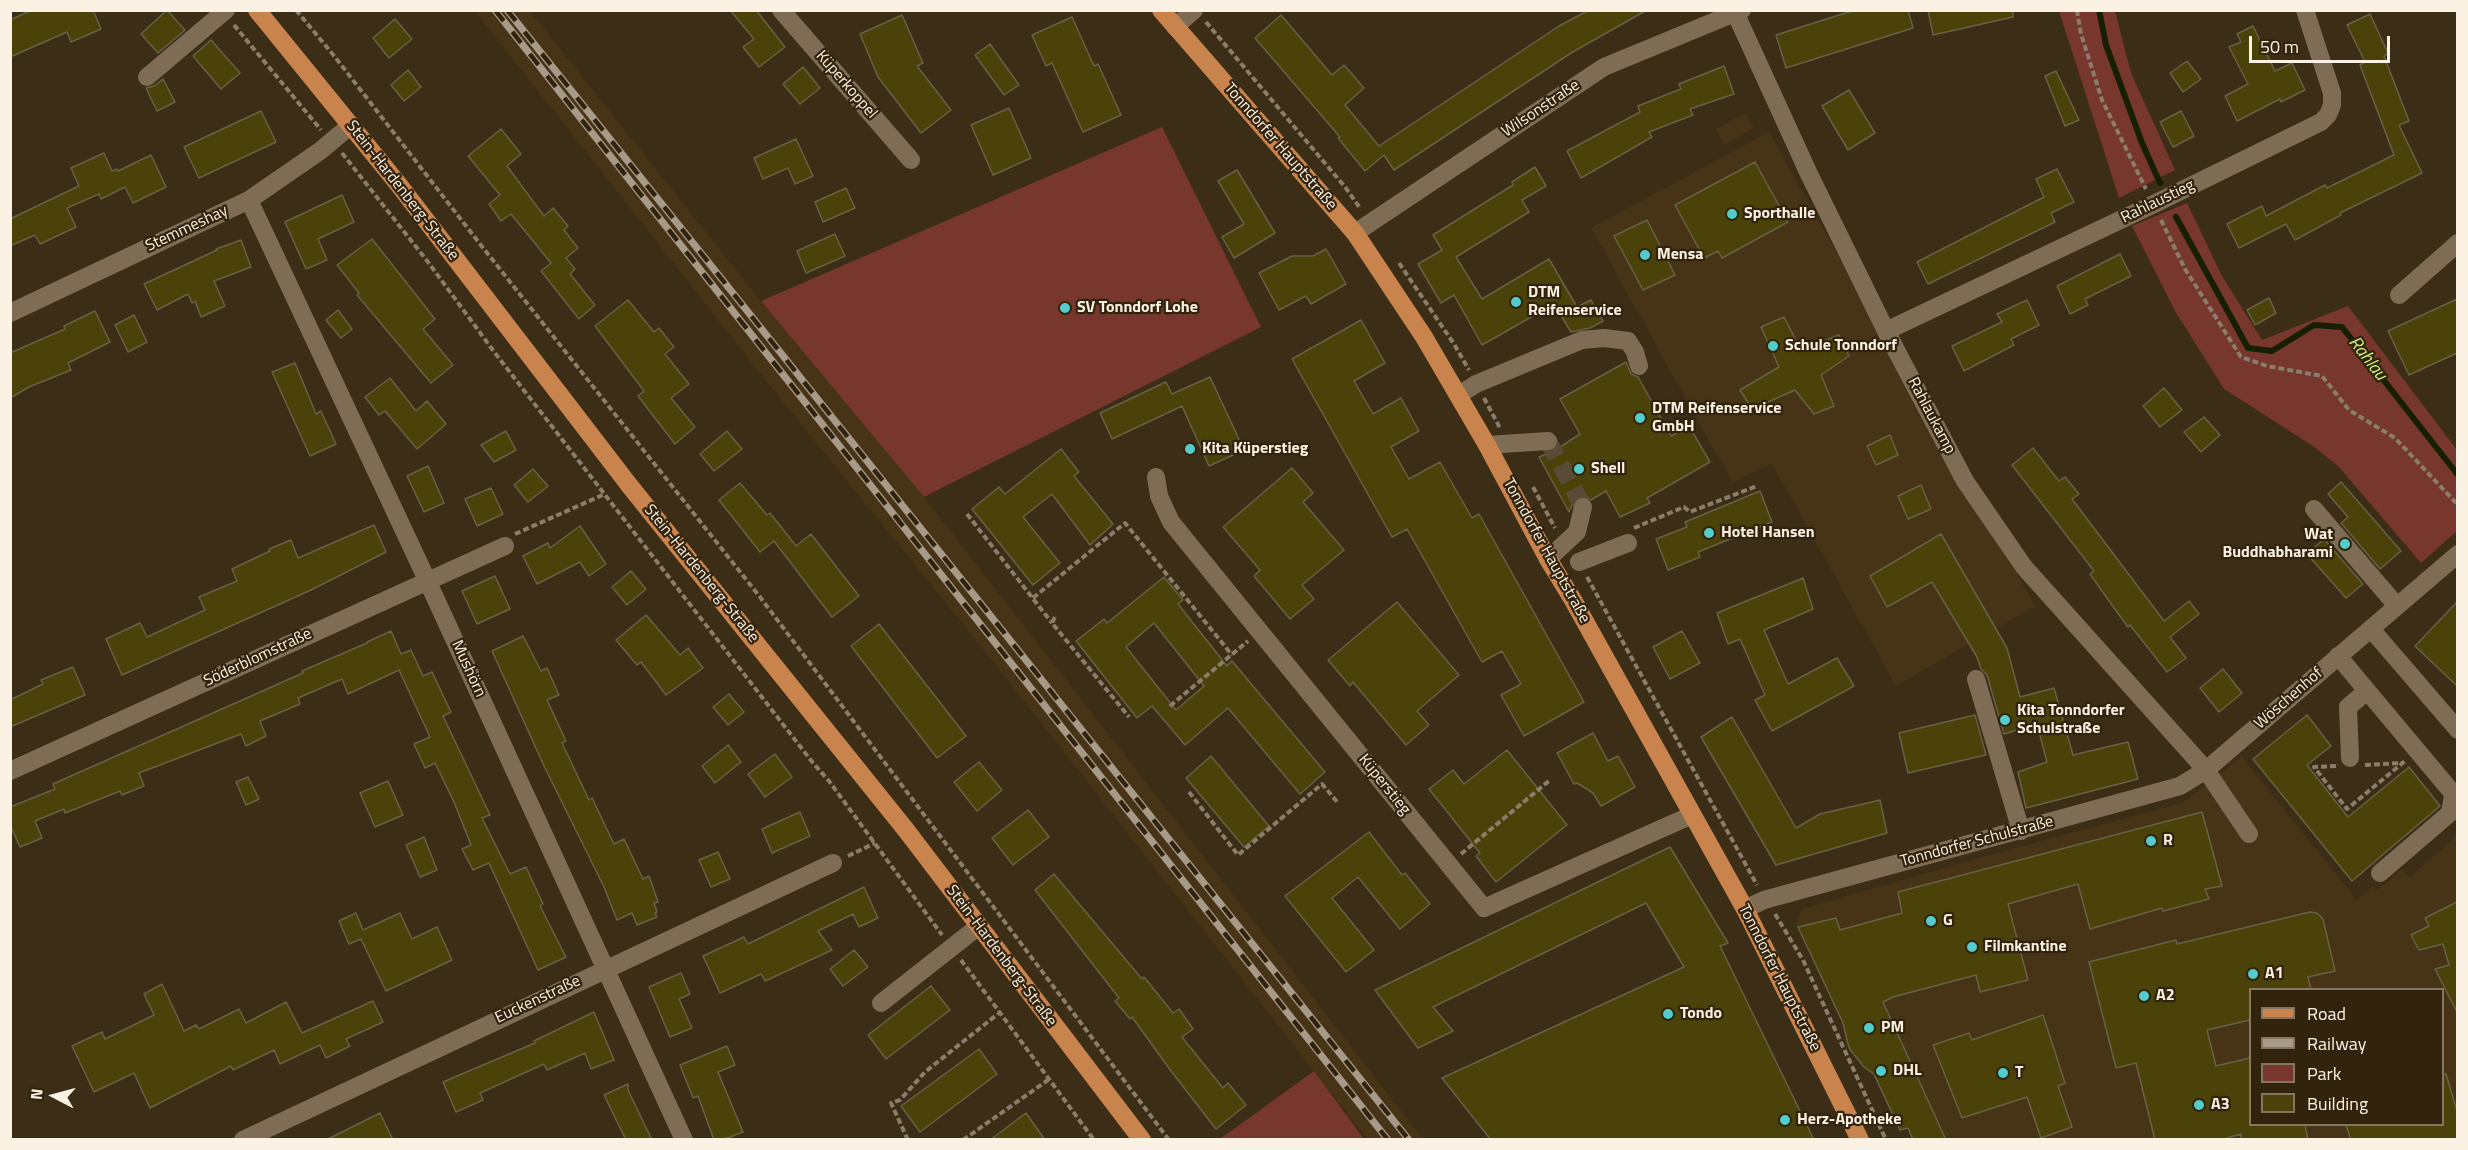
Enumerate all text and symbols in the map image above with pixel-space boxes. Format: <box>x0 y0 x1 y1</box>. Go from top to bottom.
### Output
scale bar <box>2252 24 2393 62</box>
text: 50 m <box>2260 33 2299 60</box>
street label: Küperkoppel <box>811 47 881 123</box>
street label: Wilsonstraße <box>1498 76 1584 142</box>
street label: Tonndorfer Hauptstraße <box>1219 79 1341 215</box>
street label: Stein-Hardenberg-Straße <box>341 117 463 265</box>
street label: Rahlaustieg <box>2118 176 2198 228</box>
street label: Stemmeshay <box>143 202 231 256</box>
place label: Sporthalle <box>1744 204 1816 224</box>
marker: Sporthalle <box>1725 207 1739 221</box>
place label: Mensa <box>1657 245 1703 265</box>
marker: Mensa <box>1638 248 1652 262</box>
place label: DTM Reifenservice <box>1528 283 1622 321</box>
marker: DTM Reifenservice <box>1509 295 1523 309</box>
place label: SV Tonndorf Lohe <box>1077 298 1198 318</box>
marker: SV Tonndorf Lohe <box>1058 301 1072 315</box>
water label: Rahlau <box>2343 333 2391 385</box>
place label: Schule Tonndorf <box>1785 336 1897 356</box>
marker: Schule Tonndorf <box>1766 339 1780 353</box>
street label: Rahlaukamp <box>1903 374 1959 458</box>
place label: DTM Reifenservice GmbH <box>1652 399 1782 437</box>
marker: DTM Reifenservice GmbH <box>1633 411 1647 425</box>
place label: Kita Küperstieg <box>1202 439 1308 459</box>
marker: Kita Küperstieg <box>1183 442 1197 456</box>
place label: Shell <box>1591 459 1625 479</box>
marker: Shell <box>1572 462 1586 476</box>
street label: Tonndorfer Hauptstraße <box>1498 475 1594 627</box>
street label: Stein-Hardenberg-Straße <box>639 501 763 647</box>
place label: Hotel Hansen <box>1721 523 1814 543</box>
place label: Wat Buddhabharami <box>2222 525 2333 563</box>
marker: Hotel Hansen <box>1702 526 1716 540</box>
marker: Wat Buddhabharami <box>2338 537 2352 551</box>
street label: Söderblomstraße <box>201 625 315 691</box>
street label: Mushörn <box>447 638 489 700</box>
street label: Wöschenhof <box>2251 664 2327 734</box>
place label: Kita Tonndorfer Schulstraße <box>2017 701 2125 739</box>
marker: Kita Tonndorfer Schulstraße <box>1998 713 2012 727</box>
street label: Küperstieg <box>1354 751 1414 819</box>
street label: Tonndorfer Schulstraße <box>1898 812 2056 872</box>
place label: R <box>2163 831 2173 851</box>
marker: R <box>2144 834 2158 848</box>
street label: Stein-Hardenberg-Straße <box>942 882 1060 1030</box>
street label: Tonndorfer Hauptstraße <box>1734 901 1824 1055</box>
place label: G <box>1943 911 1953 931</box>
marker: G <box>1924 914 1938 928</box>
place label: Filmkantine <box>1984 937 2067 957</box>
marker: Filmkantine <box>1965 940 1979 954</box>
place label: A1 <box>2265 964 2284 984</box>
marker: A1 <box>2246 967 2260 981</box>
street label: Euckenstraße <box>492 972 584 1028</box>
place label: A2 <box>2156 986 2175 1006</box>
legend <box>2249 988 2444 1126</box>
marker: A2 <box>2137 989 2151 1003</box>
text: Road <box>2307 1000 2346 1027</box>
place label: Tondo <box>1680 1004 1722 1024</box>
marker: Tondo <box>1661 1007 1675 1021</box>
place label: PM <box>1881 1018 1904 1038</box>
marker: PM <box>1862 1021 1876 1035</box>
text: Railway <box>2307 1030 2366 1057</box>
text: Park <box>2307 1060 2341 1087</box>
place label: DHL <box>1893 1061 1922 1081</box>
place label: T <box>2015 1063 2023 1083</box>
marker: DHL <box>1874 1064 1888 1078</box>
north arrow <box>24 1066 84 1126</box>
marker: T <box>1996 1066 2010 1080</box>
text: N <box>24 1087 49 1101</box>
text: Building <box>2307 1090 2368 1117</box>
place label: A3 <box>2211 1095 2230 1115</box>
marker: A3 <box>2192 1098 2206 1112</box>
place label: Herz-Apotheke <box>1797 1110 1901 1130</box>
marker: Herz-Apotheke <box>1778 1113 1792 1127</box>

